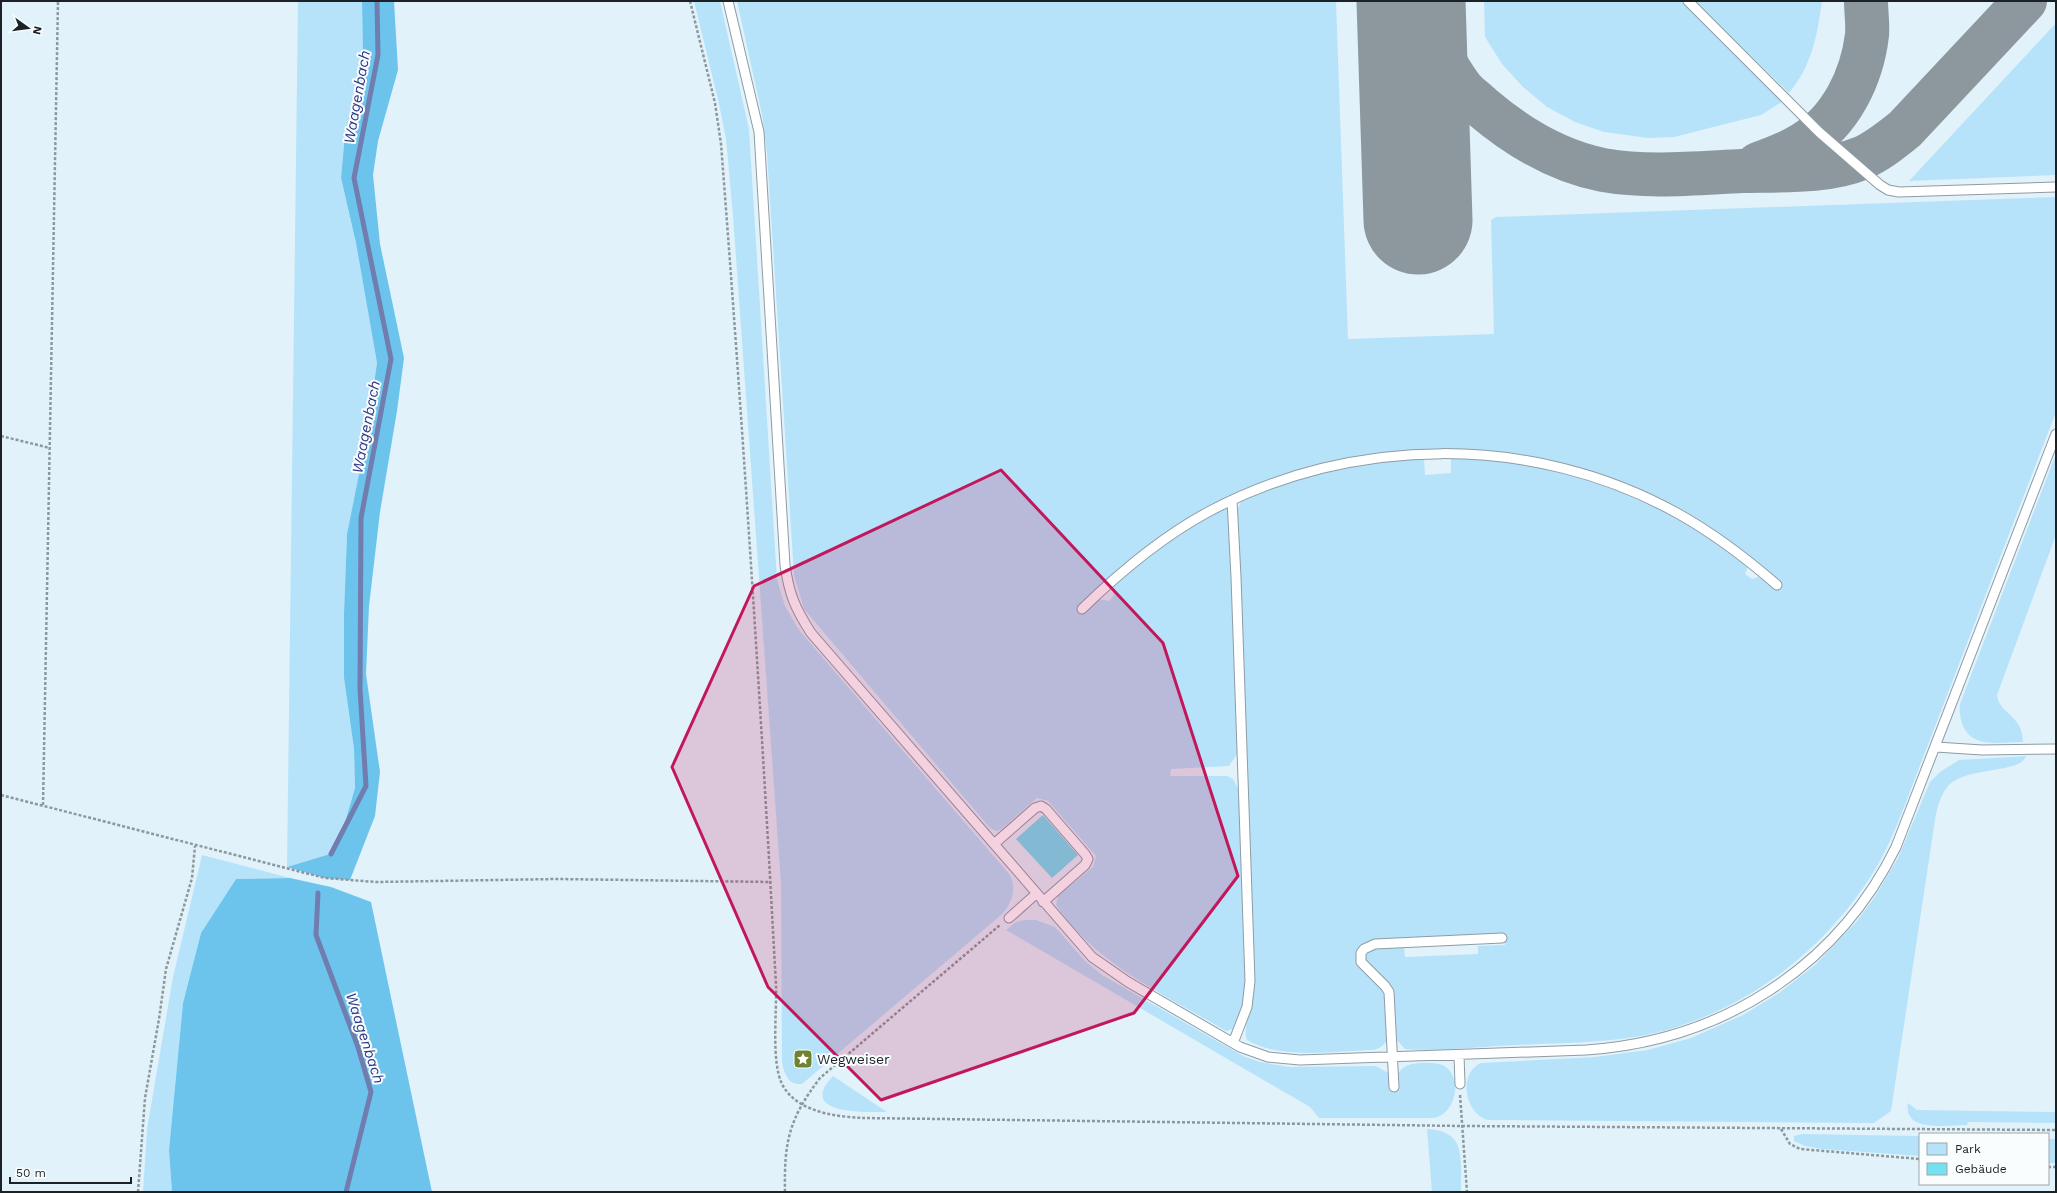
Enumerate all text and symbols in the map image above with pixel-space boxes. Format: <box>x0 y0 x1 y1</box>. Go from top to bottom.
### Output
north arrow <box>8 8 48 48</box>
text: N <box>30 25 45 36</box>
water label: Waagenbach <box>340 49 374 145</box>
water label: Waagenbach <box>348 379 384 475</box>
water label: Waagenbach <box>342 990 388 1086</box>
place icon: Wegweiser <box>792 1048 814 1070</box>
place label: Wegweiser <box>817 1051 890 1067</box>
legend <box>1919 1133 2049 1185</box>
text: Park <box>1955 1142 1981 1156</box>
scale bar <box>10 1159 131 1185</box>
text: Gebäude <box>1955 1162 2007 1176</box>
text: 50 m <box>16 1166 46 1180</box>

